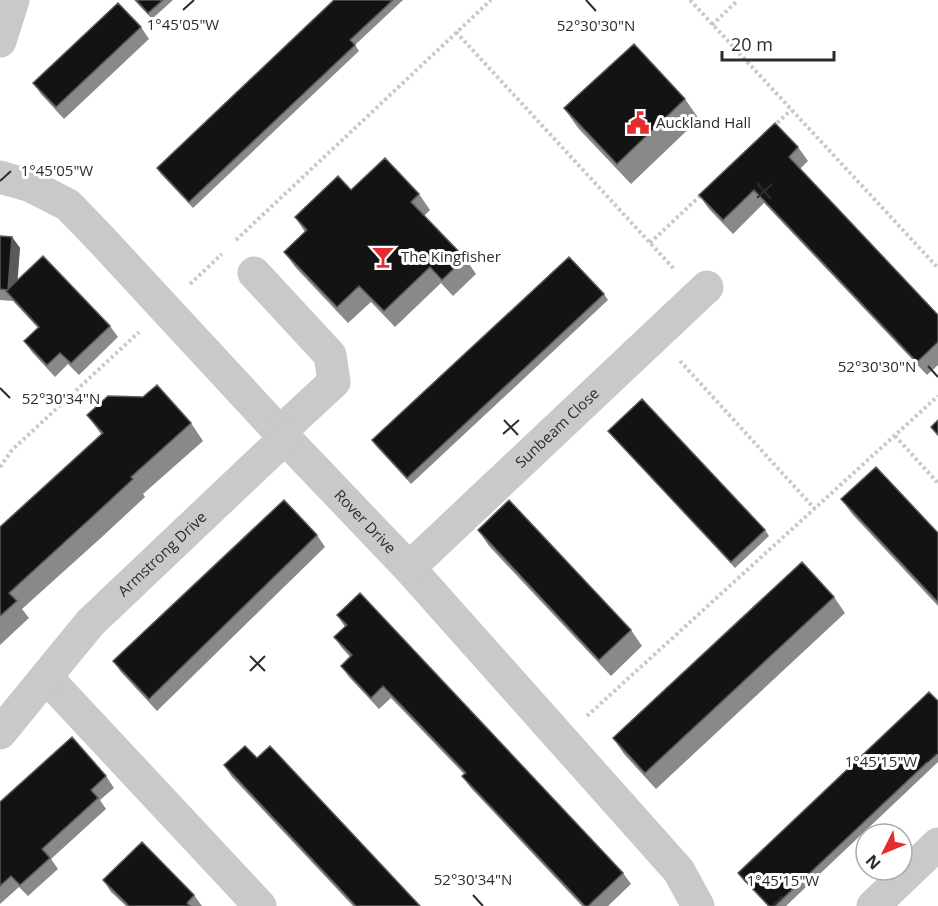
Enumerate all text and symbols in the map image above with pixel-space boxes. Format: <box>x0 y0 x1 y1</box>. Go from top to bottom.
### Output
text: 1°45'05"W <box>147 14 219 34</box>
text: 52°30'30"N <box>557 15 635 35</box>
scale bar <box>722 24 834 62</box>
text: 20 m <box>731 32 773 56</box>
public building icon: Auckland Hall <box>625 110 651 136</box>
place label: Auckland Hall <box>656 112 751 132</box>
text: 1°45'05"W <box>21 160 93 180</box>
bar icon: The Kingfisher <box>370 244 396 270</box>
place label: The Kingfisher <box>401 246 501 266</box>
text: 52°30'30"N <box>838 356 916 376</box>
street label: Sunbeam Close <box>510 383 603 472</box>
text: 52°30'34"N <box>22 388 100 408</box>
street label: Rover Drive <box>330 485 401 557</box>
street label: Armstrong Drive <box>113 507 210 600</box>
text: 1°45'15"W <box>845 751 917 771</box>
north arrow <box>854 822 914 882</box>
text: N <box>861 850 886 874</box>
text: 52°30'34"N <box>434 869 512 889</box>
text: 1°45'15"W <box>747 870 819 890</box>

